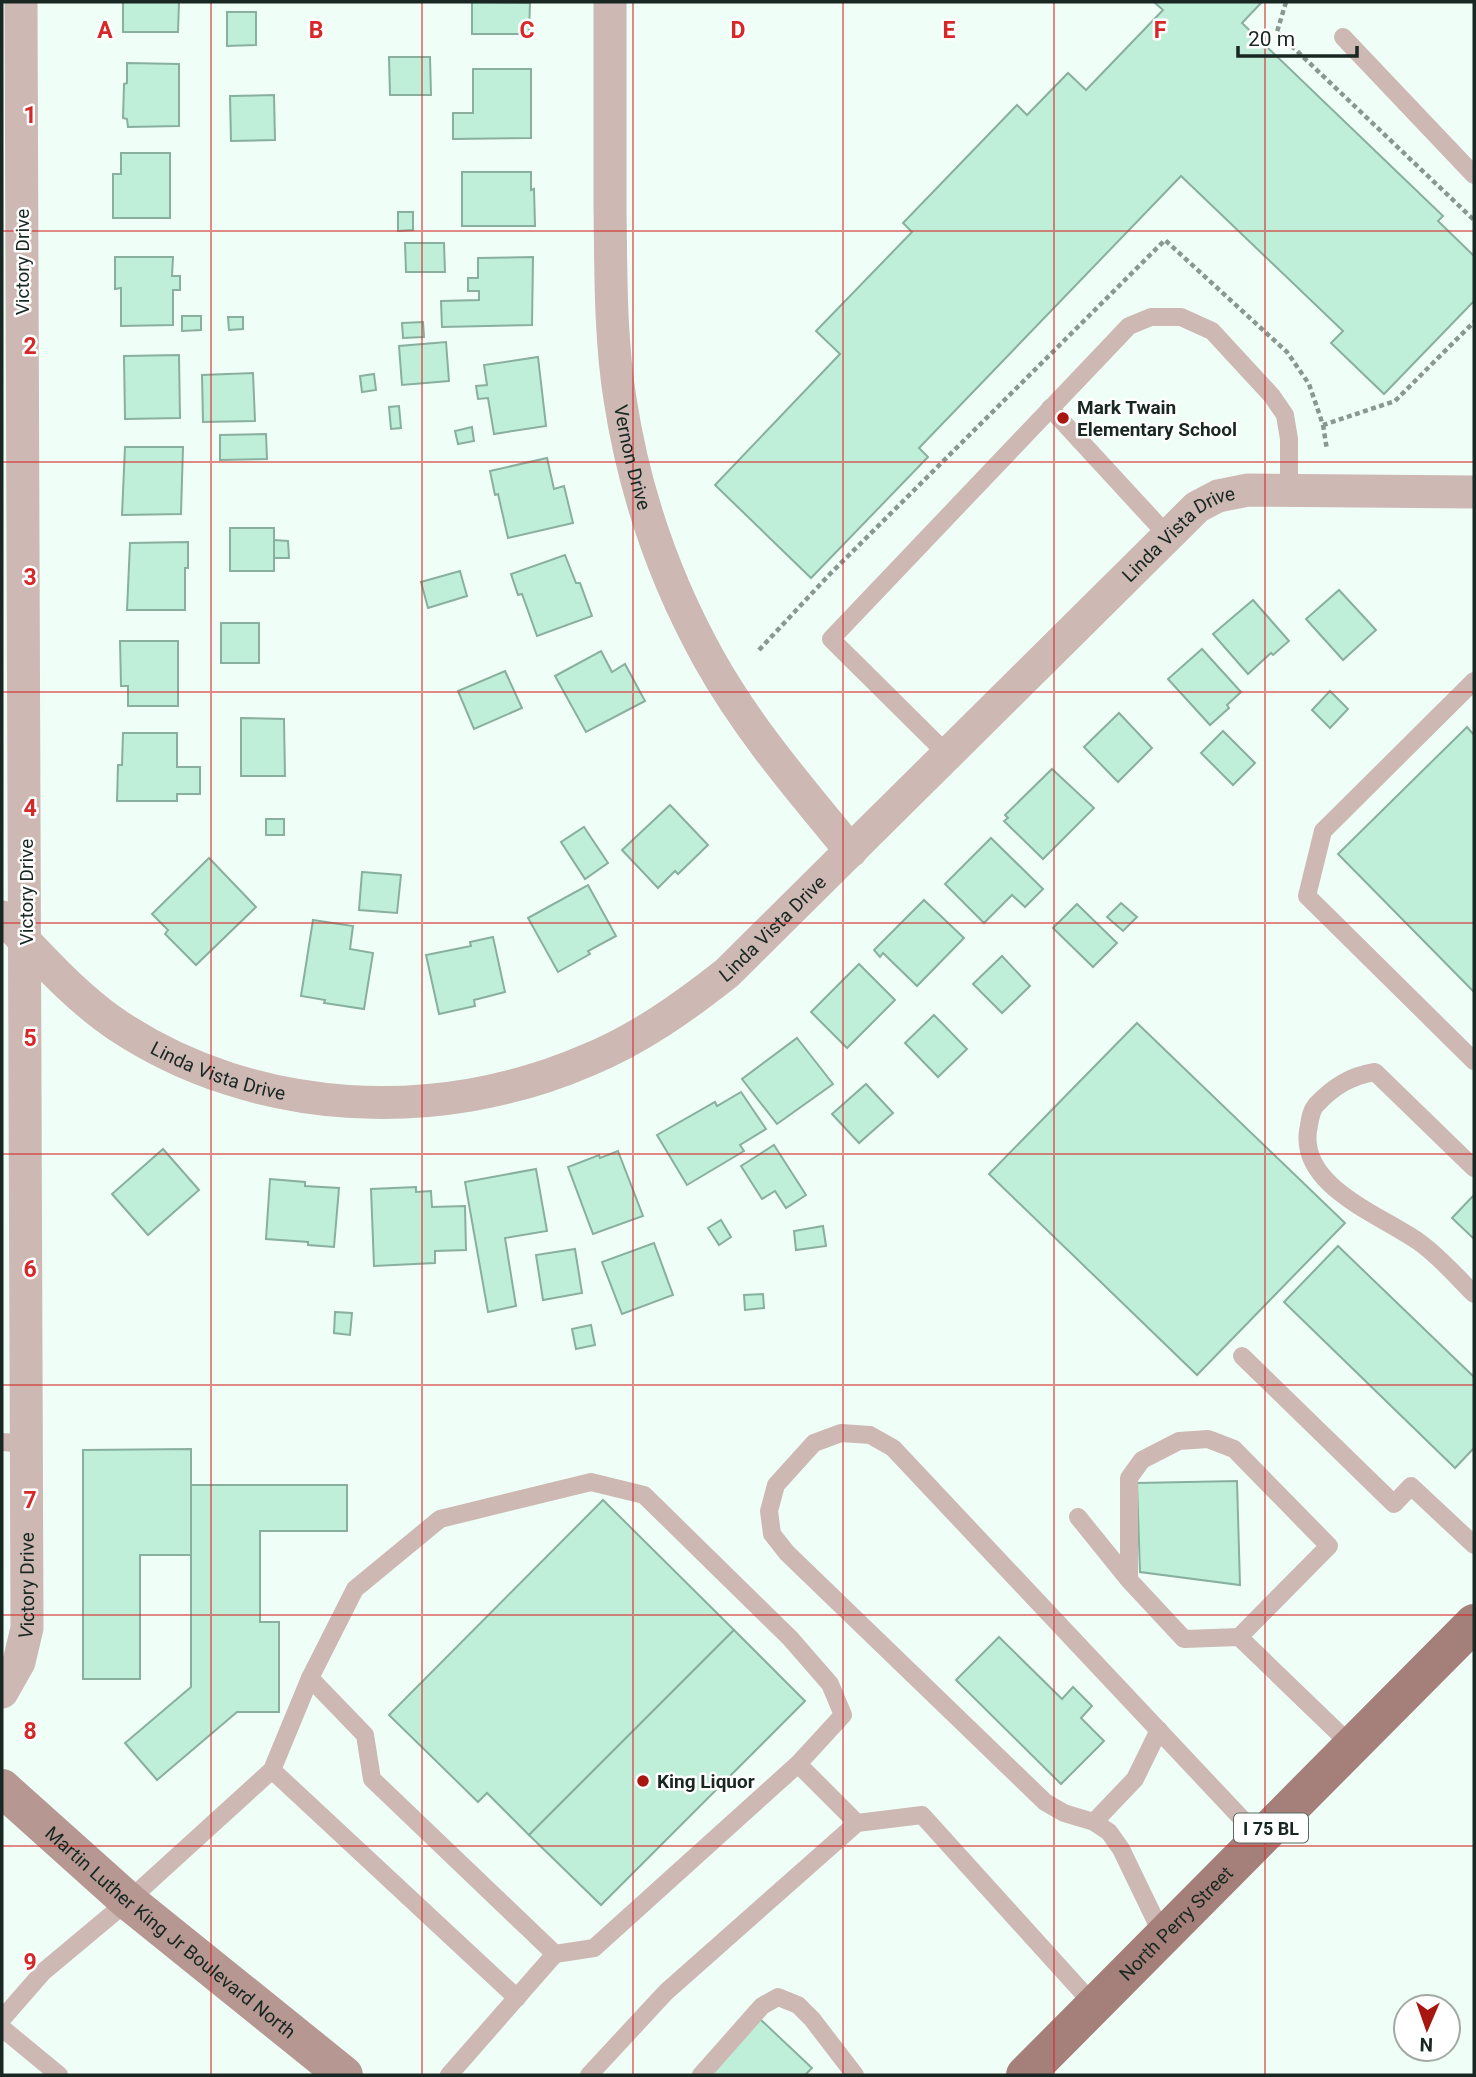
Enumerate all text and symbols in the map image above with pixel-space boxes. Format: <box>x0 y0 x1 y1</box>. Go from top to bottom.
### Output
scale bar <box>1238 14 1357 58</box>
text: A <box>97 17 113 44</box>
text: B <box>309 17 323 44</box>
text: C <box>519 17 535 44</box>
text: D <box>731 17 745 44</box>
text: E <box>943 17 956 44</box>
text: F <box>1154 17 1167 44</box>
text: 20 m <box>1248 27 1295 51</box>
text: 1 <box>23 102 37 129</box>
street label: Victory Drive <box>11 209 34 315</box>
text: 2 <box>23 333 37 360</box>
place label: Mark Twain Elementary School <box>1077 396 1237 441</box>
street label: Vernon Drive <box>610 403 656 513</box>
marker: Mark Twain Elementary School <box>1055 410 1071 426</box>
street label: Linda Vista Drive <box>1117 481 1237 586</box>
text: 3 <box>23 564 37 591</box>
text: 4 <box>23 795 37 822</box>
street label: Victory Drive <box>15 839 38 945</box>
street label: Linda Vista Drive <box>714 870 831 987</box>
text: 5 <box>23 1025 37 1052</box>
street label: Linda Vista Drive <box>147 1036 288 1105</box>
text: 6 <box>23 1256 37 1283</box>
text: 7 <box>23 1487 37 1514</box>
street label: Victory Drive <box>13 1532 39 1641</box>
text: 8 <box>23 1718 37 1745</box>
place label: King Liquor <box>657 1770 755 1793</box>
marker: King Liquor <box>635 1773 651 1789</box>
road number: I 75 BL <box>1234 1814 1308 1842</box>
street label: Martin Luther King Jr Boulevard North <box>41 1821 301 2043</box>
street label: North Perry Street <box>1114 1861 1237 1985</box>
text: 9 <box>23 1949 37 1976</box>
north arrow <box>1392 1993 1462 2063</box>
text: N <box>1419 2033 1434 2056</box>

